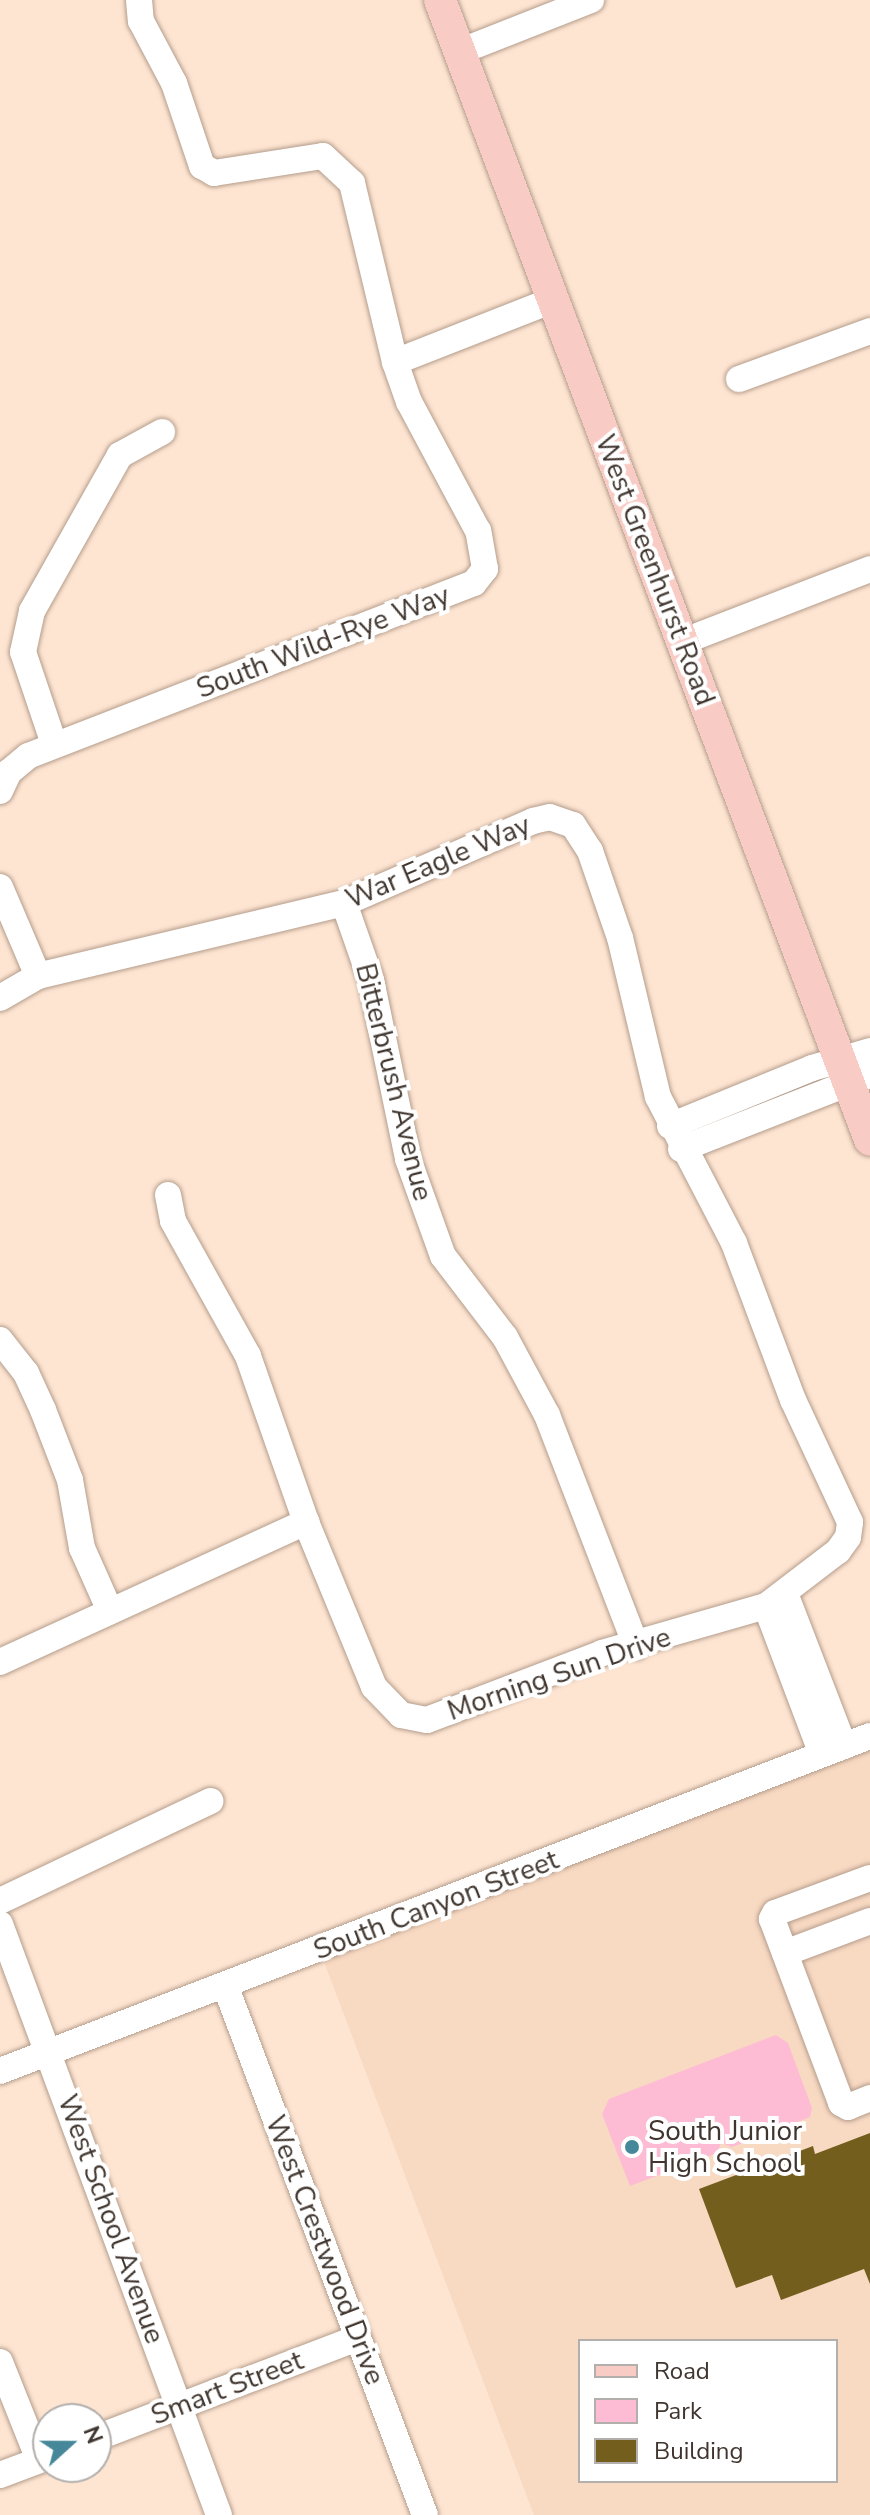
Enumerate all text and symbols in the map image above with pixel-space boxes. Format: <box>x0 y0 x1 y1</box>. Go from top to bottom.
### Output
street label: West Greenhurst Road <box>588 430 722 710</box>
street label: South Wild-Rye Way <box>192 578 454 706</box>
street label: War Eagle Way <box>341 808 535 916</box>
street label: Bitterbrush Avenue <box>348 960 440 1204</box>
street label: Morning Sun Drive <box>443 1620 675 1728</box>
street label: South Canyon Street <box>309 1843 563 1967</box>
street label: West School Avenue <box>50 2090 172 2348</box>
street label: West Crestwood Drive <box>258 2111 392 2389</box>
place label: South Junior High School <box>648 2114 802 2180</box>
marker: South Junior High School <box>623 2138 641 2156</box>
legend <box>578 2339 838 2483</box>
street label: Smart Street <box>146 2344 308 2432</box>
text: Road <box>654 2355 710 2387</box>
text: Park <box>654 2395 702 2427</box>
north arrow <box>32 2403 112 2483</box>
text: N <box>76 2422 109 2448</box>
text: Building <box>654 2435 744 2467</box>

